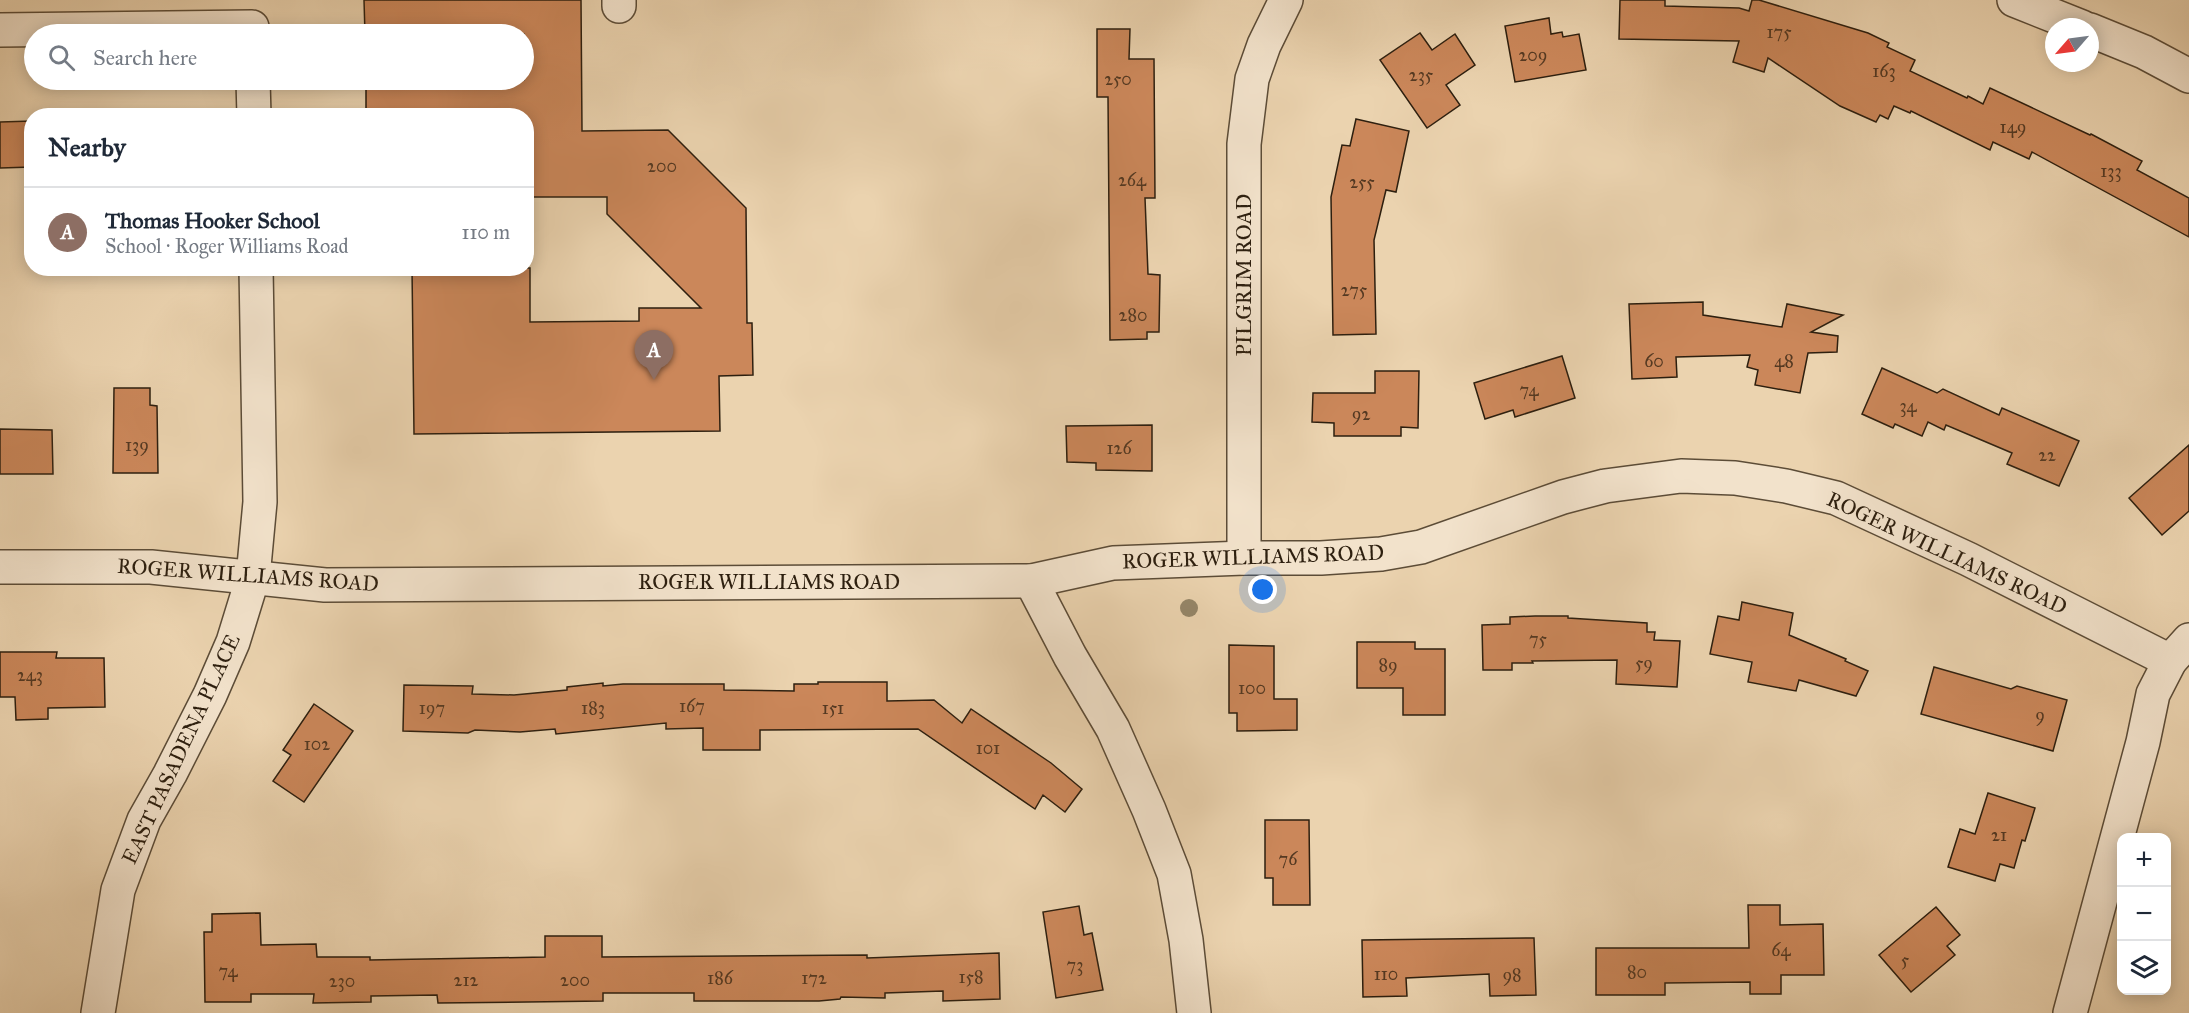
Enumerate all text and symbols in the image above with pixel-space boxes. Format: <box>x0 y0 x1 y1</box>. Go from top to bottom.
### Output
north arrow <box>2045 18 2099 72</box>
house number: 175 <box>1766 21 1792 43</box>
search box <box>24 24 534 90</box>
icon: search <box>45 41 78 74</box>
text: Search here <box>93 44 197 71</box>
house number: 209 <box>1518 44 1548 66</box>
house number: 163 <box>1872 60 1896 82</box>
house number: 235 <box>1409 64 1434 86</box>
house number: 250 <box>1104 68 1132 90</box>
house number: 149 <box>2000 116 2026 138</box>
text: Nearby <box>48 131 126 163</box>
house number: 200 <box>647 155 677 177</box>
house number: 133 <box>2100 160 2122 182</box>
house number: 264 <box>1118 169 1147 191</box>
house number: 255 <box>1349 171 1375 193</box>
street label: PILGRIM ROAD <box>1231 194 1257 356</box>
text: Thomas Hooker School <box>105 207 320 234</box>
text: A <box>61 220 74 244</box>
text: 110 m <box>462 220 510 244</box>
text: School · Roger Williams Road <box>105 234 349 258</box>
house number: 275 <box>1341 279 1368 301</box>
house number: 280 <box>1119 304 1147 326</box>
pin: A <box>634 330 674 380</box>
house number: 60 <box>1644 350 1664 372</box>
house number: 48 <box>1774 350 1794 372</box>
house number: 74 <box>1519 379 1540 401</box>
house number: 34 <box>1899 395 1918 417</box>
house number: 92 <box>1352 403 1370 425</box>
house number: 139 <box>125 434 149 456</box>
house number: 126 <box>1106 437 1132 459</box>
house number: 22 <box>2038 444 2056 466</box>
street label: ROGER WILLIAMS ROAD <box>1823 486 2071 620</box>
street label: ROGER WILLIAMS ROAD <box>1122 539 1384 575</box>
street label: ROGER WILLIAMS ROAD <box>116 553 380 597</box>
street label: ROGER WILLIAMS ROAD <box>638 569 900 595</box>
your location <box>1248 575 1277 604</box>
house number: 75 <box>1529 628 1548 650</box>
street label: EAST PASADENA PLACE <box>116 630 246 868</box>
house number: 59 <box>1635 652 1653 674</box>
house number: 89 <box>1378 654 1398 676</box>
house number: 243 <box>17 664 43 686</box>
house number: 100 <box>1238 677 1266 699</box>
house number: 167 <box>679 695 705 717</box>
house number: 197 <box>419 697 445 719</box>
house number: 183 <box>581 697 605 719</box>
house number: 151 <box>822 697 844 719</box>
house number: 9 <box>2035 704 2045 726</box>
house number: 102 <box>304 733 330 755</box>
house number: 101 <box>976 737 1000 759</box>
house number: 21 <box>1991 824 2007 846</box>
map controls <box>2117 833 2171 995</box>
button: + <box>2117 833 2171 887</box>
house number: 76 <box>1279 848 1298 870</box>
button: − <box>2117 887 2171 941</box>
house number: 64 <box>1771 939 1792 961</box>
button: layers <box>2117 941 2171 995</box>
house number: 5 <box>1901 949 1910 971</box>
house number: 73 <box>1067 954 1083 976</box>
house number: 74 <box>218 960 239 982</box>
house number: 80 <box>1627 961 1647 983</box>
house number: 110 <box>1374 963 1398 985</box>
house number: 98 <box>1502 964 1522 986</box>
house number: 158 <box>959 966 983 988</box>
house number: 186 <box>707 967 734 989</box>
house number: 172 <box>801 967 827 989</box>
house number: 212 <box>454 969 479 991</box>
house number: 200 <box>560 969 590 991</box>
house number: 230 <box>329 970 355 992</box>

